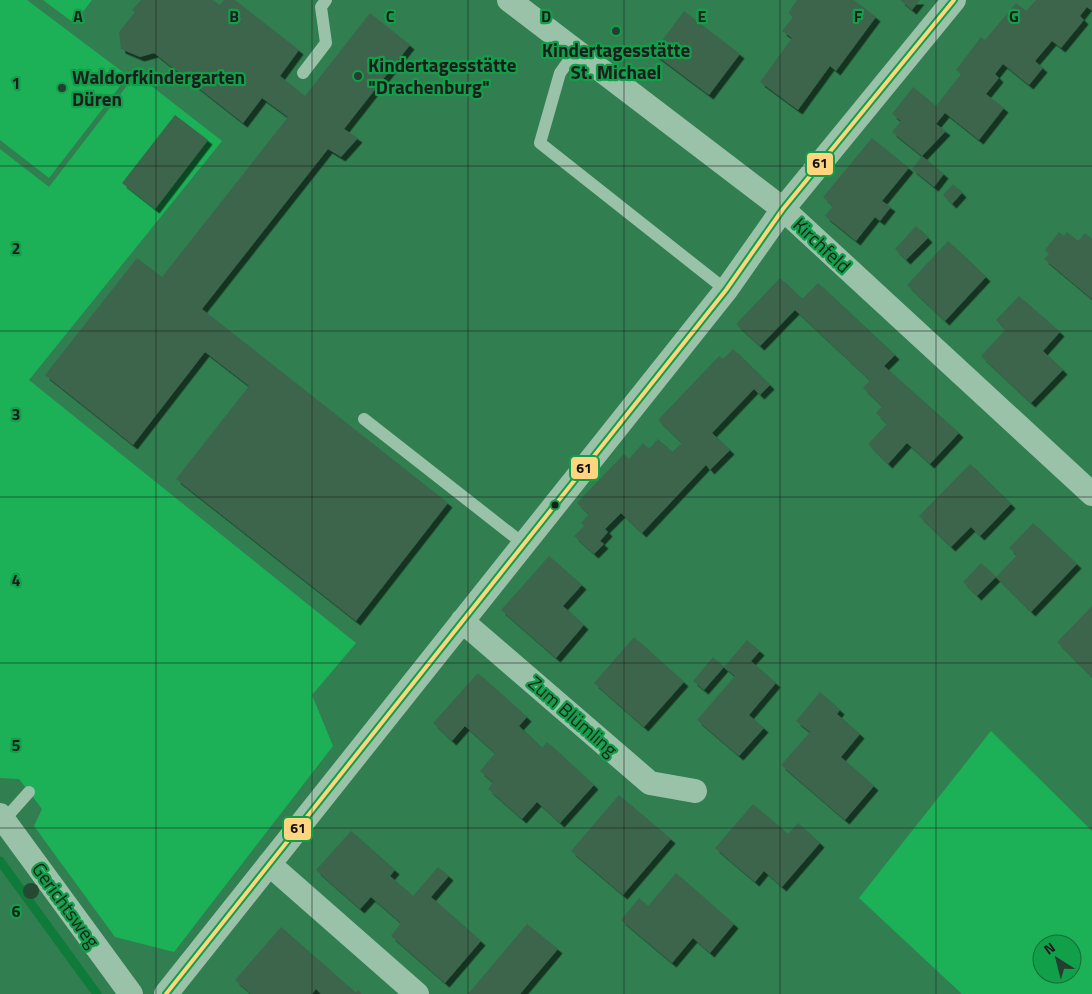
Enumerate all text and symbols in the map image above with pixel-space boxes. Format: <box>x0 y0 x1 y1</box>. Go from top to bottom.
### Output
text: A <box>73 4 83 28</box>
text: B <box>229 4 239 28</box>
text: C <box>386 4 395 28</box>
text: D <box>541 4 551 28</box>
text: E <box>698 4 707 28</box>
text: F <box>854 4 863 28</box>
text: G <box>1009 4 1019 28</box>
marker: Kindertagesstätte St. Michael <box>610 25 622 37</box>
place label: Kindertagesstätte St. Michael <box>542 35 691 86</box>
place label: Kindertagesstätte "Drachenburg" <box>368 50 517 101</box>
place label: Waldorfkindergarten Düren <box>72 62 245 113</box>
marker: Kindertagesstätte "Drachenburg" <box>352 70 364 82</box>
text: 1 <box>12 71 20 95</box>
marker: Waldorfkindergarten Düren <box>56 82 68 94</box>
line badge: 61 <box>806 152 834 176</box>
text: 61 <box>812 152 828 173</box>
street label: Kirchfeld <box>787 210 858 279</box>
text: 2 <box>12 236 20 260</box>
text: 3 <box>12 402 20 426</box>
line badge: 61 <box>570 456 599 480</box>
text: 61 <box>576 457 592 478</box>
unlabelled marker <box>550 500 560 510</box>
text: 4 <box>12 568 21 592</box>
street label: Zum Blümling <box>522 668 625 763</box>
text: 5 <box>12 733 21 757</box>
line badge: 61 <box>283 817 312 841</box>
text: 61 <box>290 817 306 838</box>
street label: Gerichtsweg <box>25 856 108 954</box>
text: 6 <box>12 899 21 923</box>
north arrow <box>1032 934 1082 984</box>
text: N <box>1039 937 1059 959</box>

